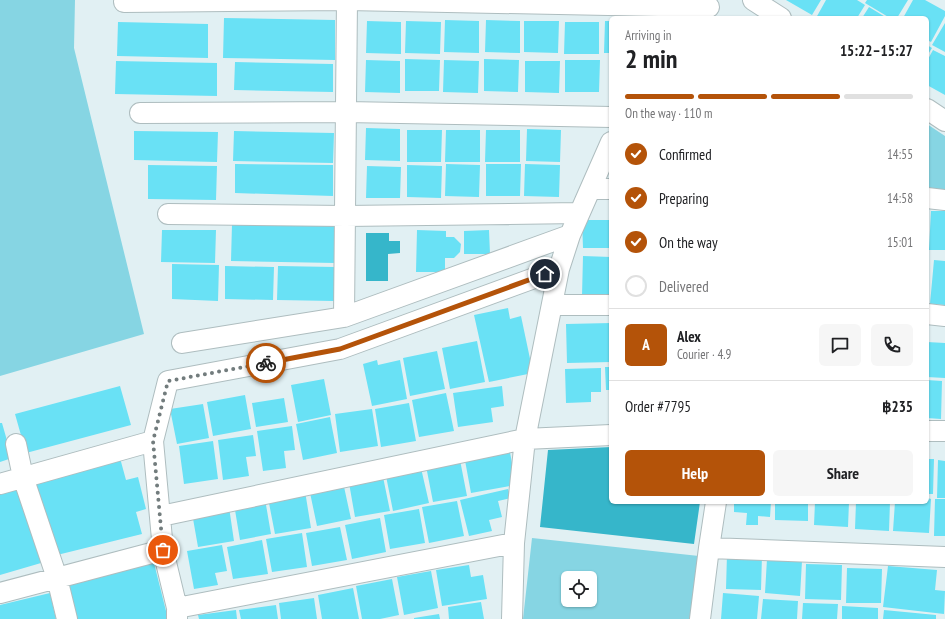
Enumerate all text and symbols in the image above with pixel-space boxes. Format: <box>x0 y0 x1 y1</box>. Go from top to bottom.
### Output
text: Arriving in <box>625 27 672 44</box>
text: 15:22–15:27 <box>840 41 913 60</box>
text: 2 min <box>625 42 678 75</box>
text: On the way · 110 m <box>625 105 712 122</box>
icon: check <box>625 143 647 165</box>
text: Confirmed <box>659 145 712 164</box>
text: 14:55 <box>887 146 913 163</box>
icon: check <box>625 187 647 209</box>
text: Preparing <box>659 189 709 208</box>
text: 14:58 <box>887 190 913 207</box>
icon: check <box>625 231 647 253</box>
text: On the way <box>659 233 718 252</box>
text: 15:01 <box>887 234 913 251</box>
pin <box>528 257 562 291</box>
icon: home <box>534 263 556 285</box>
text: Delivered <box>659 277 709 296</box>
button: chat <box>819 324 861 366</box>
button: phone <box>871 324 913 366</box>
text: Alex <box>677 327 701 346</box>
text: A <box>642 335 650 354</box>
courier <box>246 343 286 383</box>
text: Courier · 4.9 <box>677 346 731 363</box>
icon: bike <box>255 352 277 374</box>
text: Order #7795 <box>625 397 691 416</box>
text: ฿235 <box>882 397 913 416</box>
button: Help <box>625 450 765 496</box>
button: Share <box>773 450 913 496</box>
pin <box>146 533 180 567</box>
icon: bag <box>152 539 174 561</box>
map controls <box>561 571 597 607</box>
button: locate <box>561 571 597 607</box>

